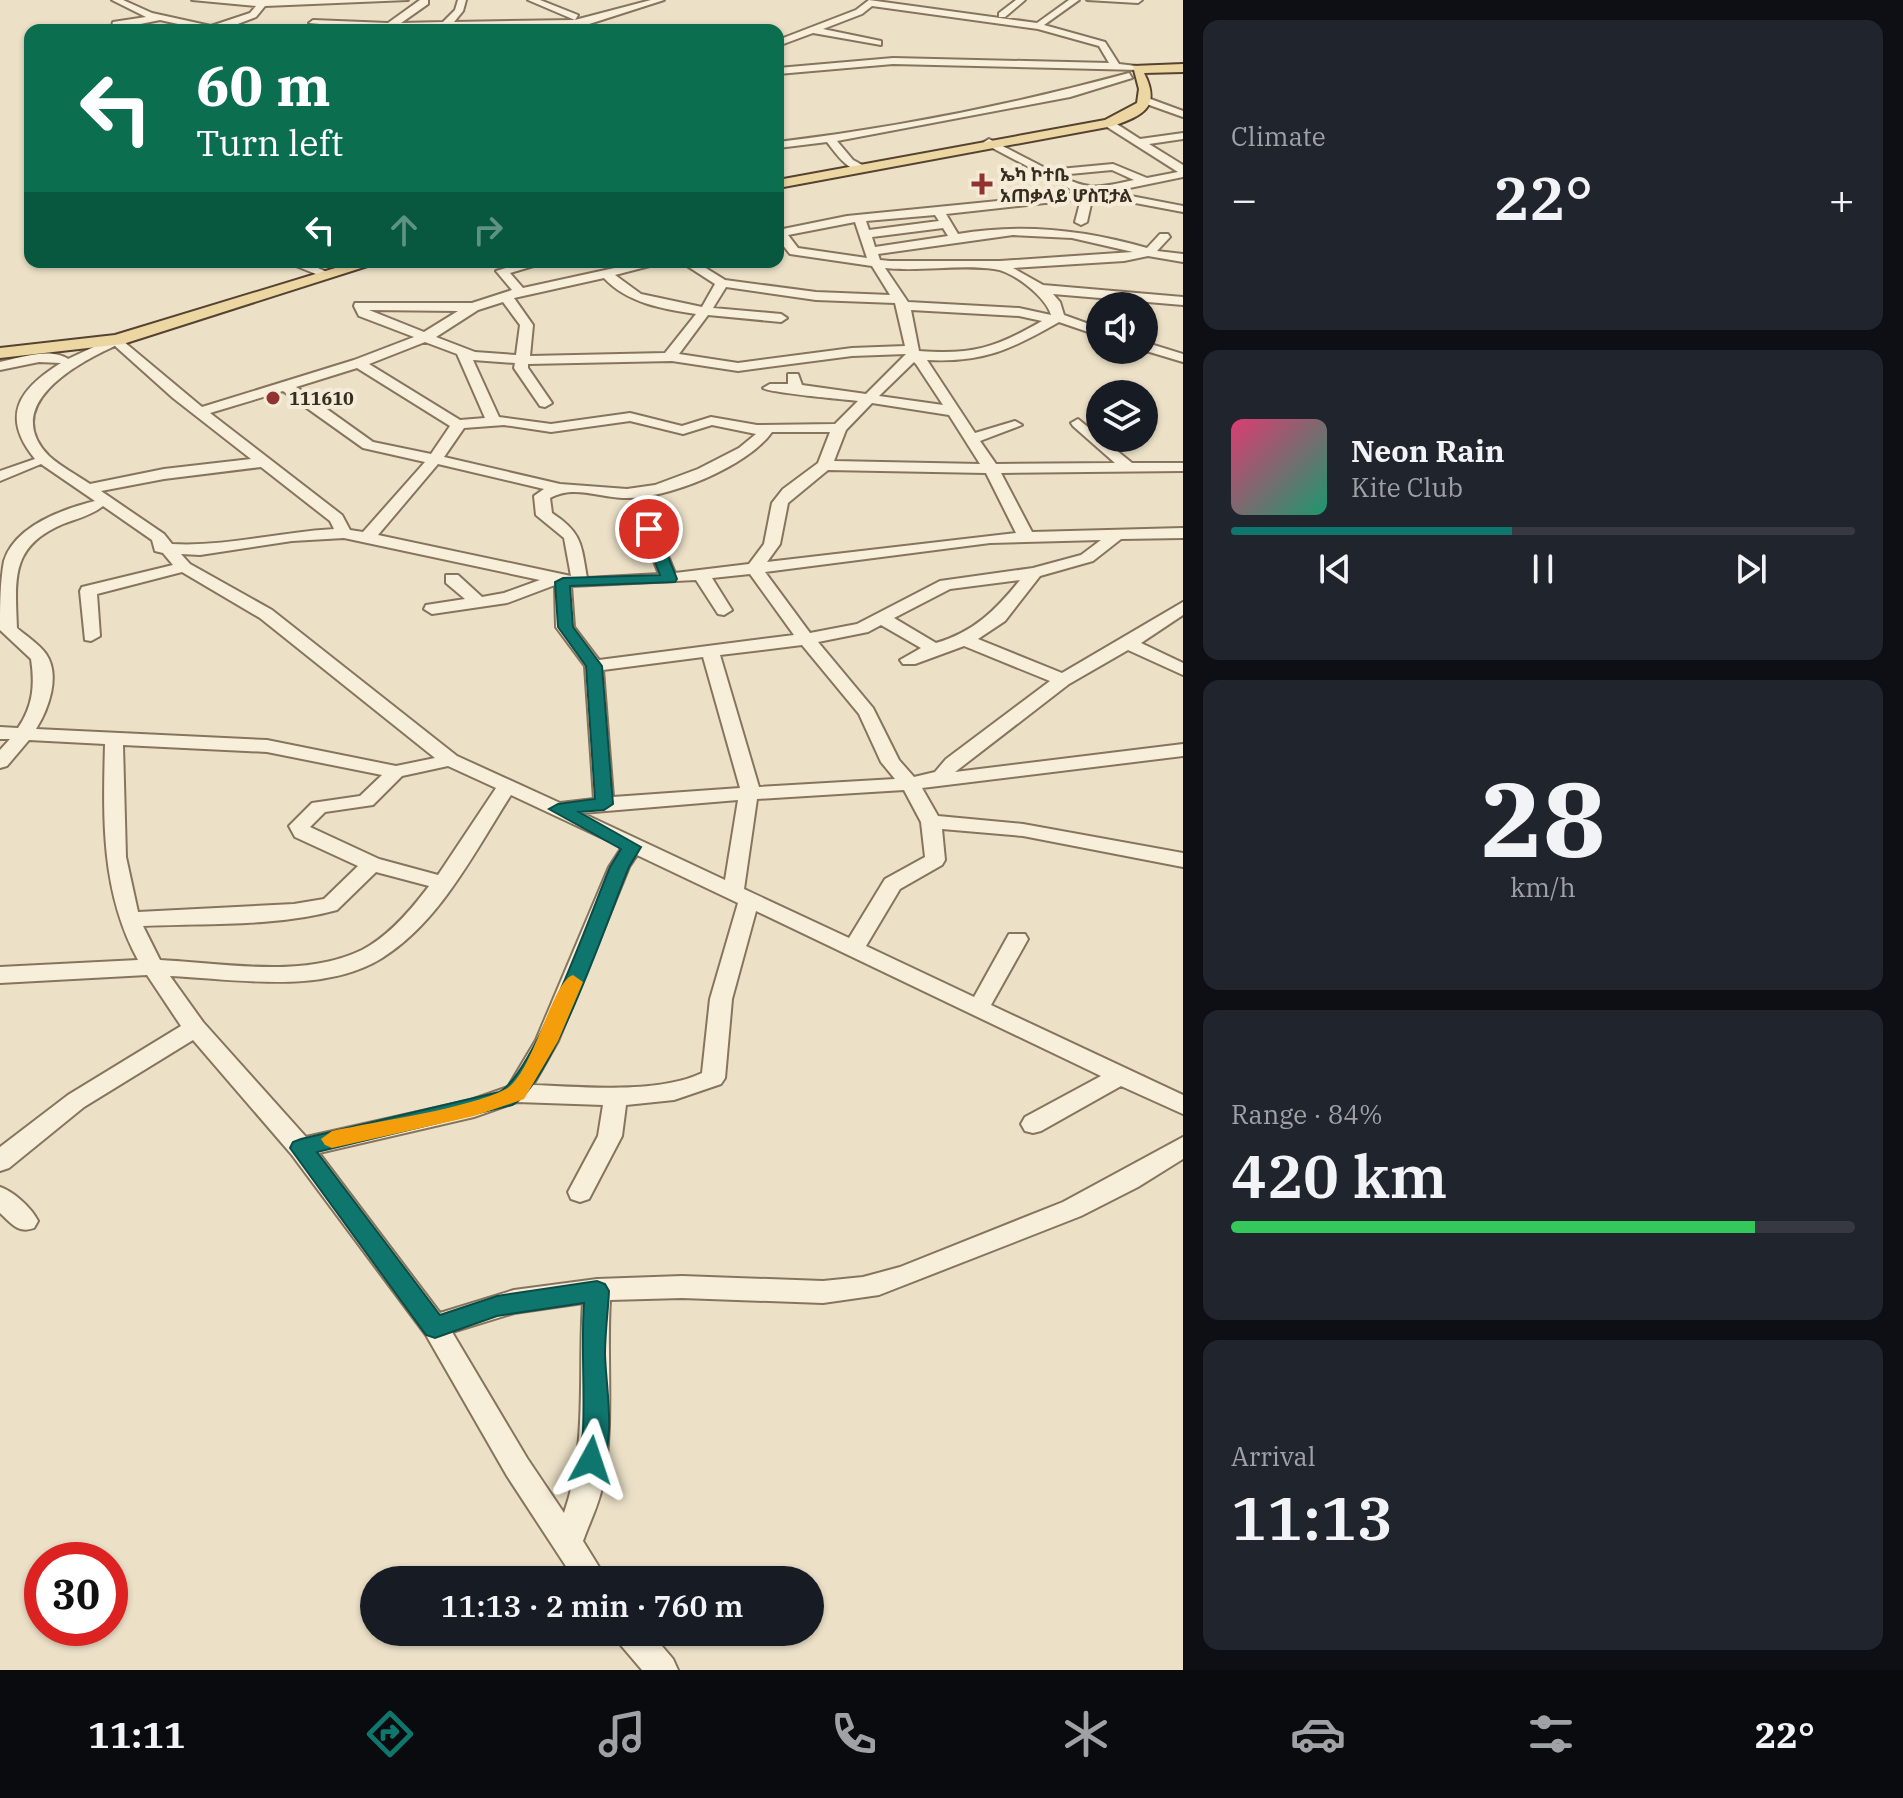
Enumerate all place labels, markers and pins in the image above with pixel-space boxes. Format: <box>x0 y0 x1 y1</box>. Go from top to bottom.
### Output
place label: ኤካ ኮተቤ አጠቃላይ ሆስፒታል <box>1000 163 1133 207</box>
marker: ኤካ ኮተቤ አጠቃላይ ሆስፒታል <box>971 173 993 195</box>
place label: 111610 <box>289 387 354 410</box>
marker: 111610 <box>264 389 282 407</box>
pin <box>615 495 683 563</box>

